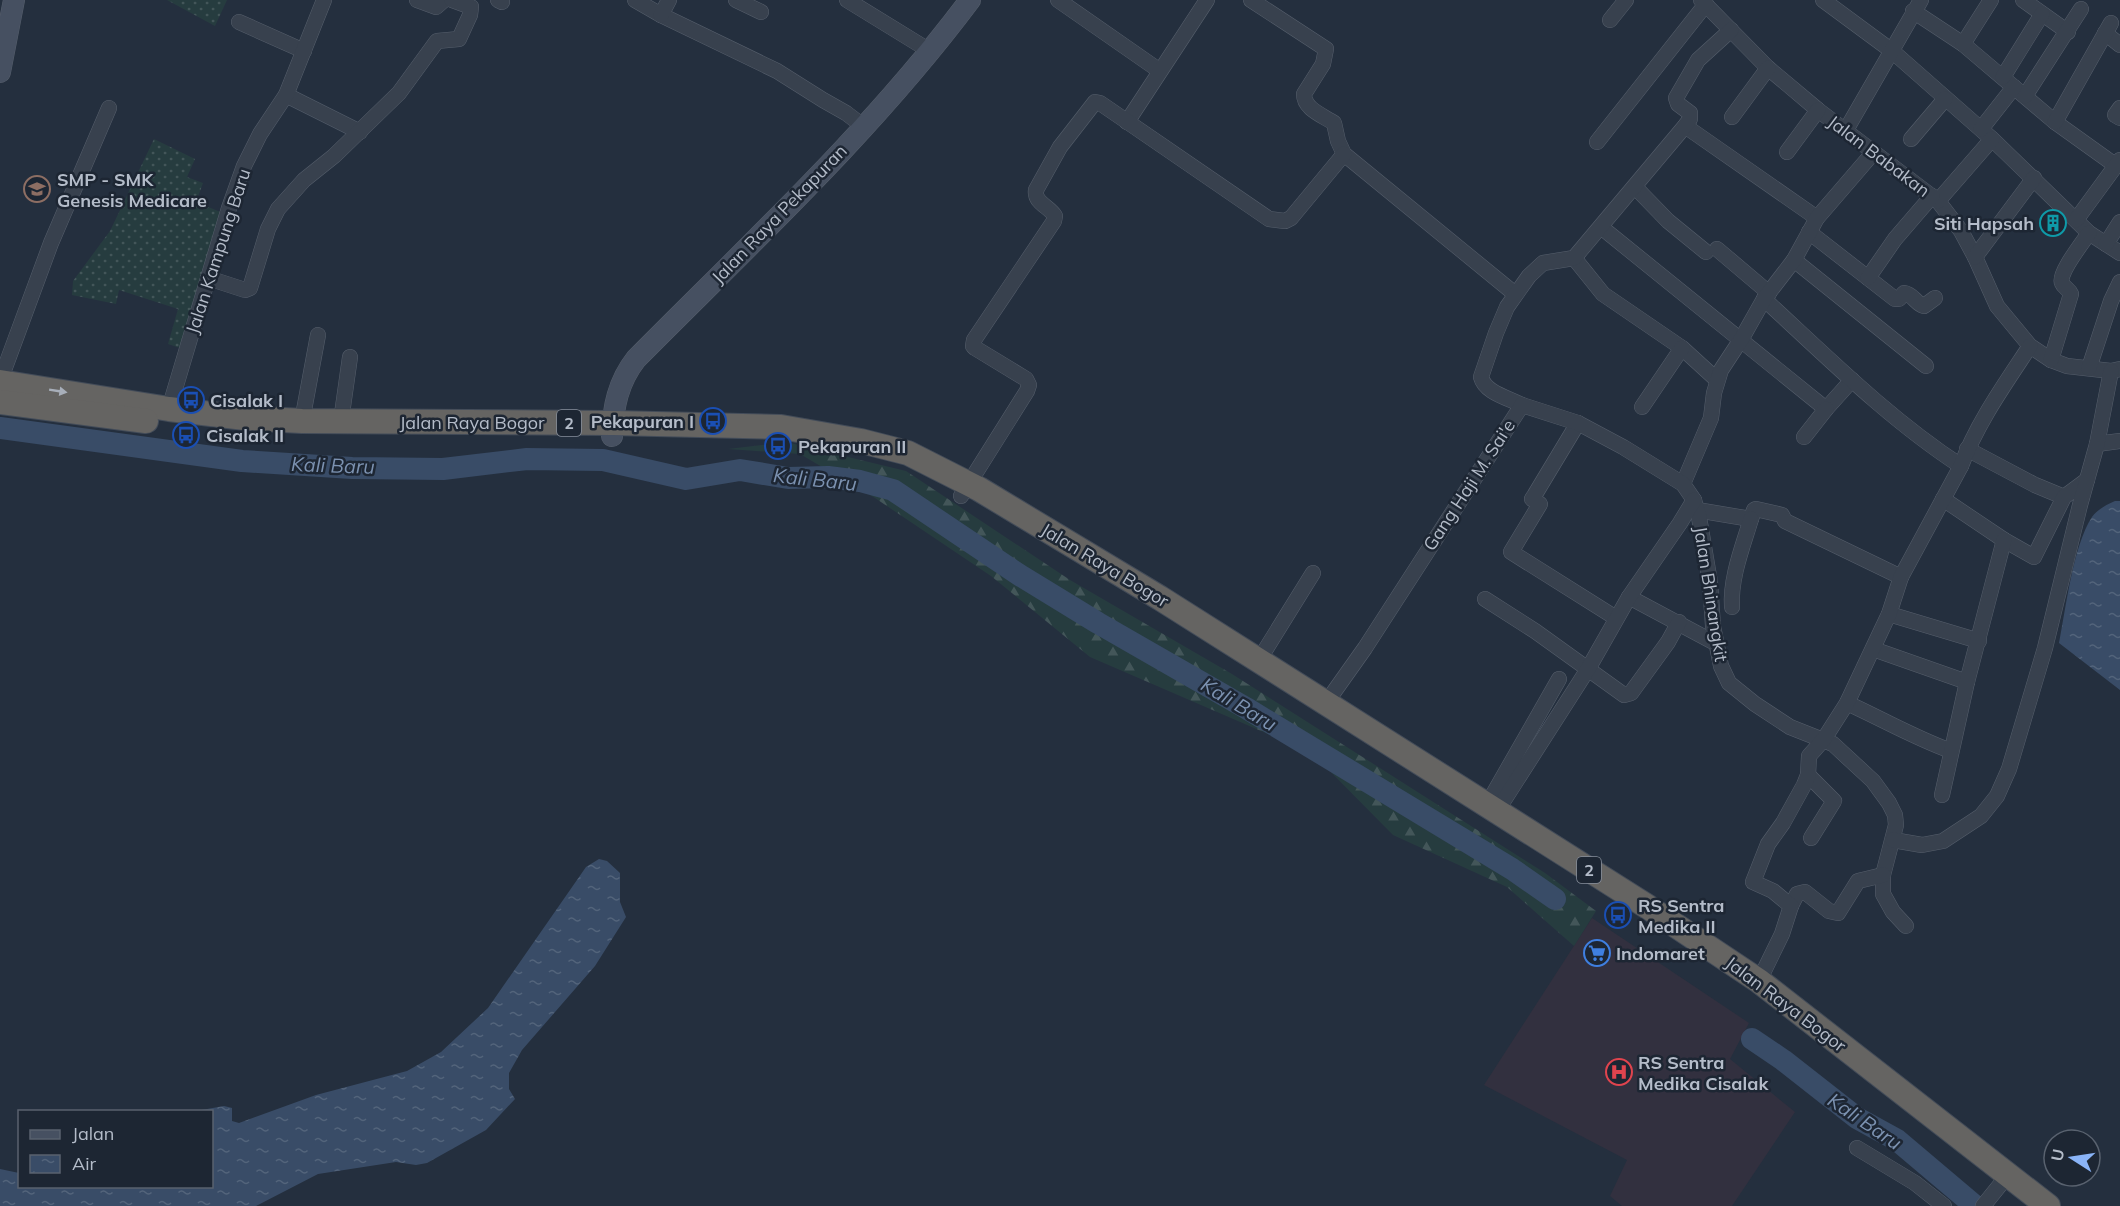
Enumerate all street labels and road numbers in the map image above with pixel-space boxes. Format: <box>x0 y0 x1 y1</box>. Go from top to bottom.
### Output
street label: Jalan Babakan <box>1823 110 1935 202</box>
street label: Jalan Raya Pekapuran <box>706 139 852 289</box>
street label: Jalan Kampung Baru <box>180 165 256 337</box>
road number: 2 <box>557 410 581 436</box>
street label: Jalan Raya Bogor <box>399 411 545 434</box>
street label: Gang Haji M. Sai'e <box>1418 415 1520 555</box>
street label: Jalan Raya Bogor <box>1037 518 1174 612</box>
street label: Jalan Bhinangkit <box>1689 525 1733 663</box>
road number: 2 <box>1577 857 1601 883</box>
street label: Jalan Raya Bogor <box>1721 951 1851 1057</box>

